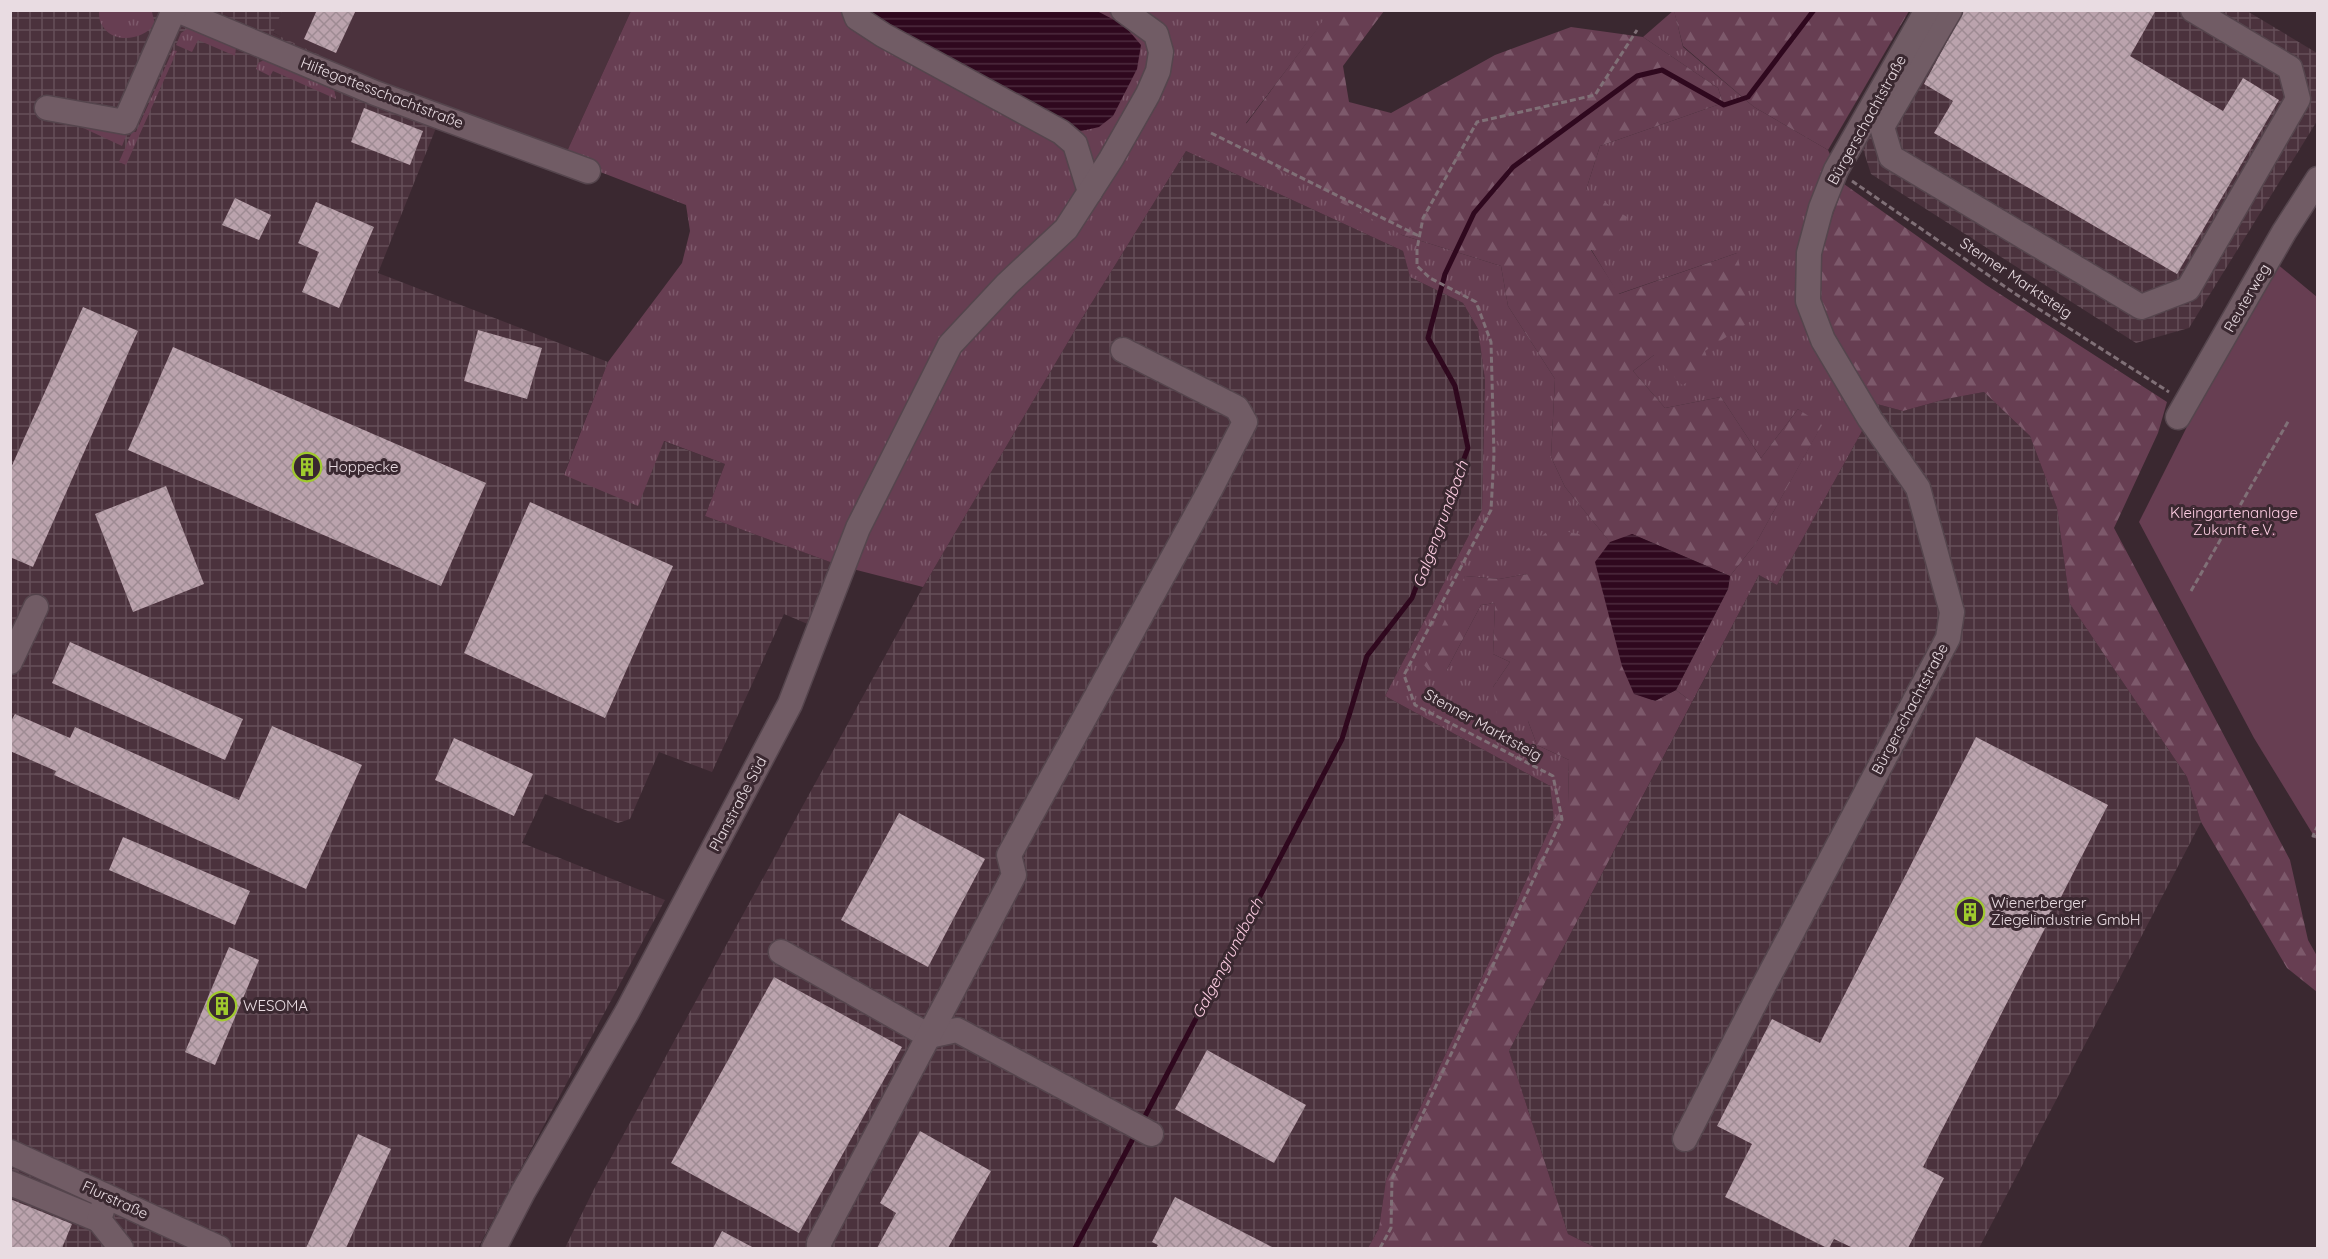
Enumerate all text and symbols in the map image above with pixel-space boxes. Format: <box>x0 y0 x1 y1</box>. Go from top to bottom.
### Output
street label: Bürgerschachtstraße <box>1823 51 1910 188</box>
street label: Hilfegottesschachtstraße <box>298 53 466 132</box>
street label: Stenner Marktsteig <box>1957 233 2076 322</box>
street label: Reuterweg <box>2219 260 2274 335</box>
building icon: Hoppecke <box>291 451 323 483</box>
place label: Hoppecke <box>328 457 398 476</box>
water label: Galgengrundbach <box>1408 457 1473 590</box>
park label: Kleingartenanlage Zukunft e.V. <box>2170 503 2298 539</box>
street label: Bürgerschachtstraße <box>1867 640 1952 778</box>
street label: Stenner Marktsteig <box>1421 684 1545 765</box>
street label: Planstraße Süd <box>705 753 771 854</box>
place label: Wienerberger Ziegelindustrie GmbH <box>1991 893 2141 929</box>
water label: Galgengrundbach <box>1187 894 1268 1022</box>
building icon: Wienerberger Ziegelindustrie GmbH <box>1954 896 1986 928</box>
building icon: WESOMA <box>206 990 238 1022</box>
place label: WESOMA <box>243 996 308 1015</box>
street label: Flurstraße <box>79 1176 151 1223</box>

